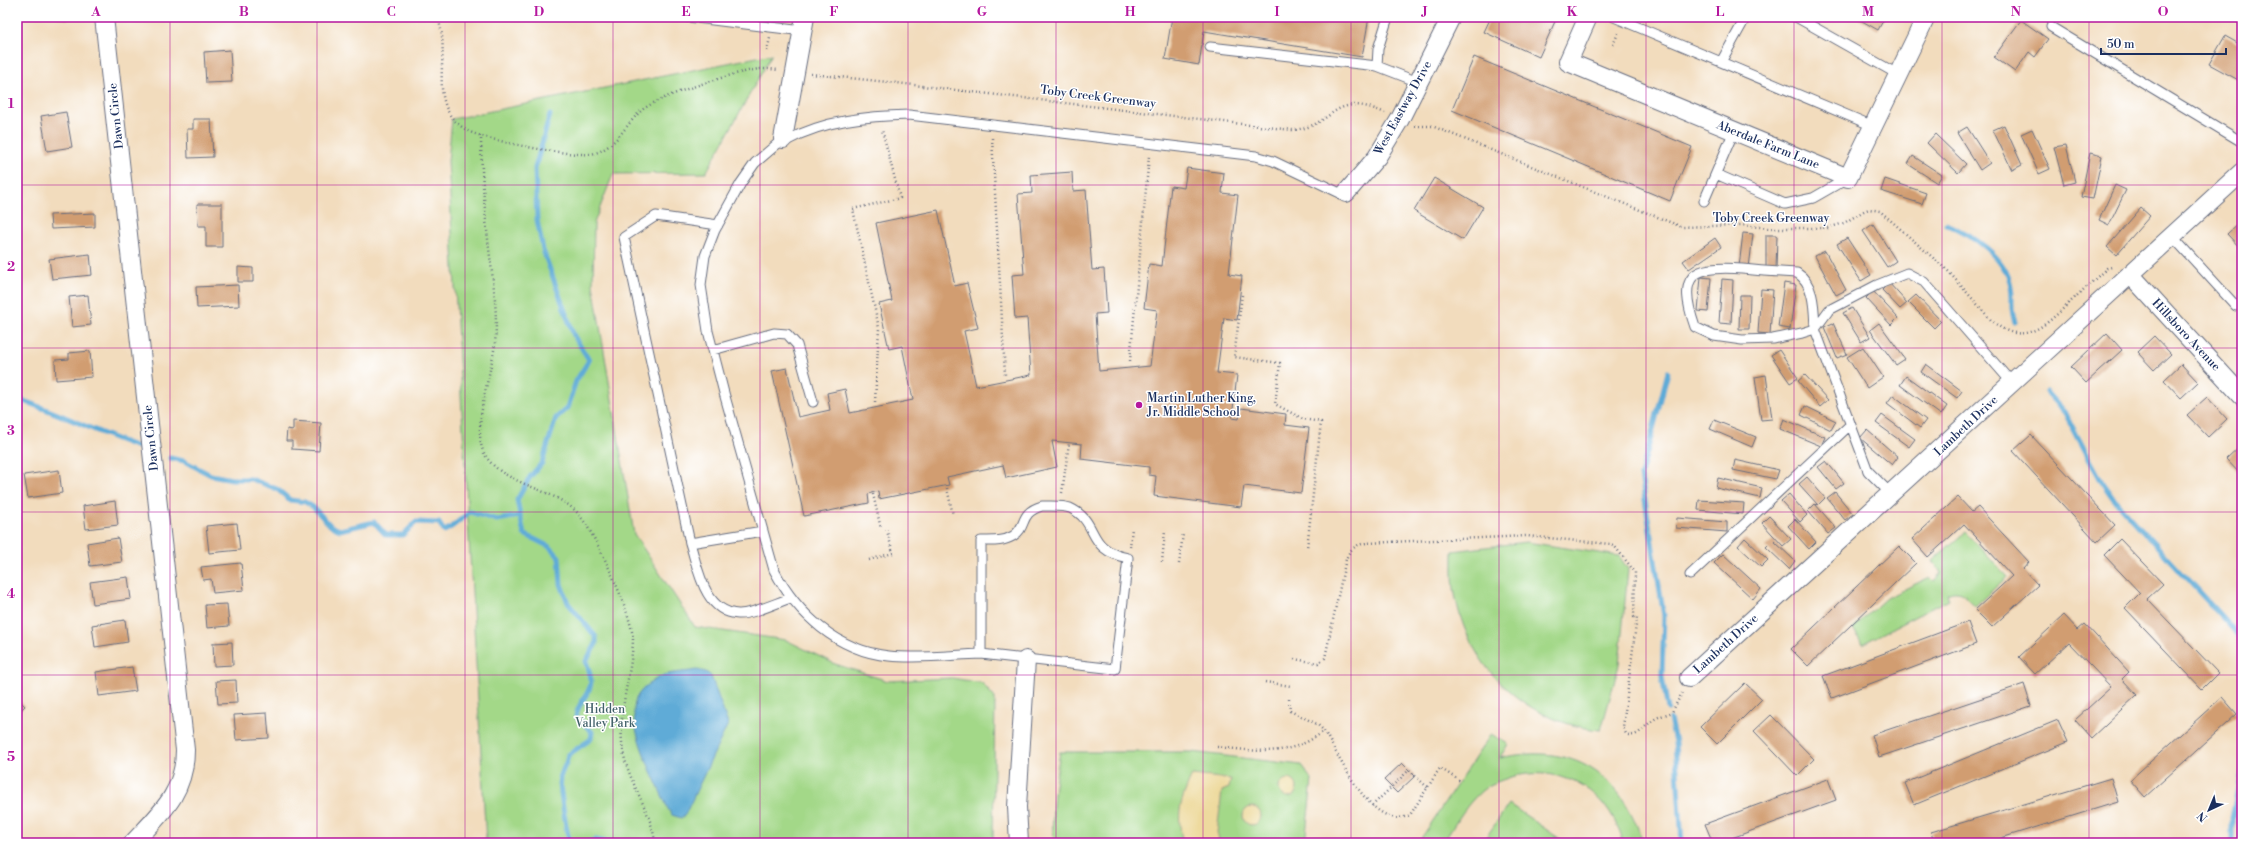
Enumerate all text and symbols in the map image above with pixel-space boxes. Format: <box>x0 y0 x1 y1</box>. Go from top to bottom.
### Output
text: A <box>90 4 101 20</box>
text: B <box>239 4 249 20</box>
text: C <box>386 4 396 20</box>
text: D <box>534 4 544 20</box>
text: E <box>681 4 691 20</box>
text: F <box>829 4 839 20</box>
text: G <box>977 4 988 20</box>
text: H <box>1125 4 1136 20</box>
text: I <box>1274 4 1280 20</box>
text: J <box>1420 4 1428 20</box>
text: K <box>1567 4 1578 20</box>
text: L <box>1716 4 1725 20</box>
text: M <box>1862 4 1874 20</box>
text: N <box>2011 4 2022 20</box>
text: O <box>2158 4 2169 20</box>
scale bar <box>2101 30 2226 56</box>
text: 50 m <box>2107 37 2135 52</box>
street label: West Eastway Drive <box>1370 58 1435 159</box>
street label: Dawn Circle <box>105 82 127 150</box>
street label: Toby Creek Greenway <box>1039 82 1157 112</box>
text: 1 <box>8 96 15 112</box>
street label: Aberdale Farm Lane <box>1713 117 1822 173</box>
street label: Toby Creek Greenway <box>1713 211 1829 226</box>
text: 2 <box>7 259 15 275</box>
street label: Hillsboro Avenue <box>2149 296 2223 374</box>
place label: Martin Luther King, Jr. Middle School <box>1146 391 1256 420</box>
street label: Lambeth Drive <box>1931 393 2001 459</box>
marker: Martin Luther King, Jr. Middle School <box>1134 400 1144 410</box>
street label: Dawn Circle <box>140 404 162 472</box>
text: 3 <box>7 423 15 439</box>
text: 4 <box>7 586 16 602</box>
street label: Lambeth Drive <box>1691 611 1761 677</box>
park label: Hidden Valley Park <box>574 702 636 731</box>
text: 5 <box>7 749 15 765</box>
north arrow <box>2189 790 2229 830</box>
text: N <box>2195 808 2211 825</box>

